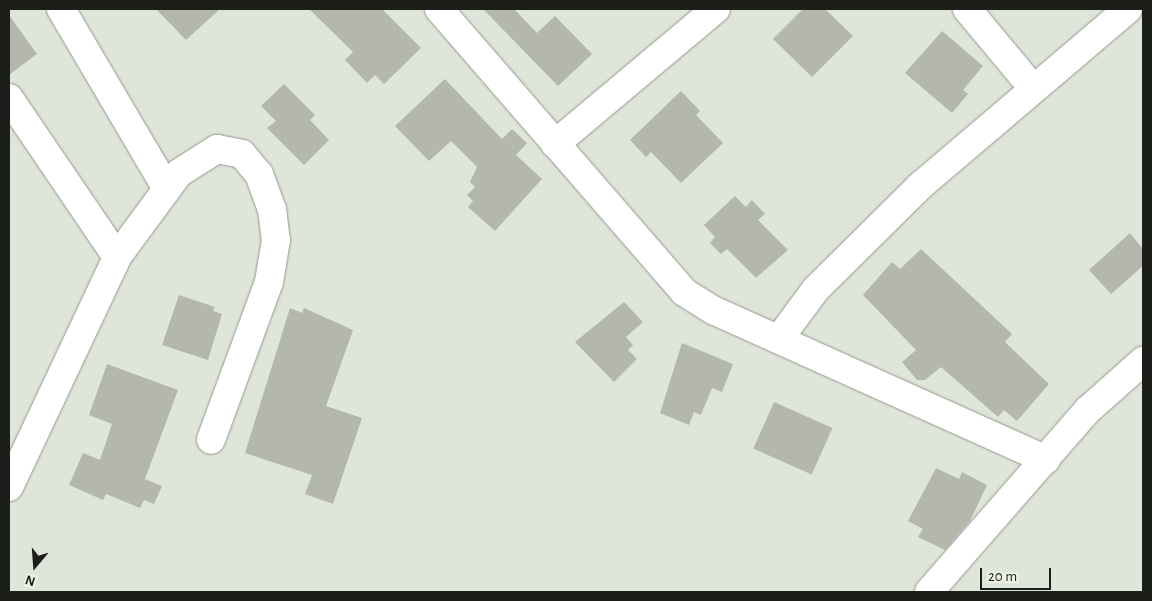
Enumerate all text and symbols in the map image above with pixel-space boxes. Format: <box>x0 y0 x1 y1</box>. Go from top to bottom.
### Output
north arrow <box>10 541 60 591</box>
scale bar <box>982 558 1053 590</box>
text: 20 m <box>988 569 1017 584</box>
text: N <box>24 572 37 588</box>

